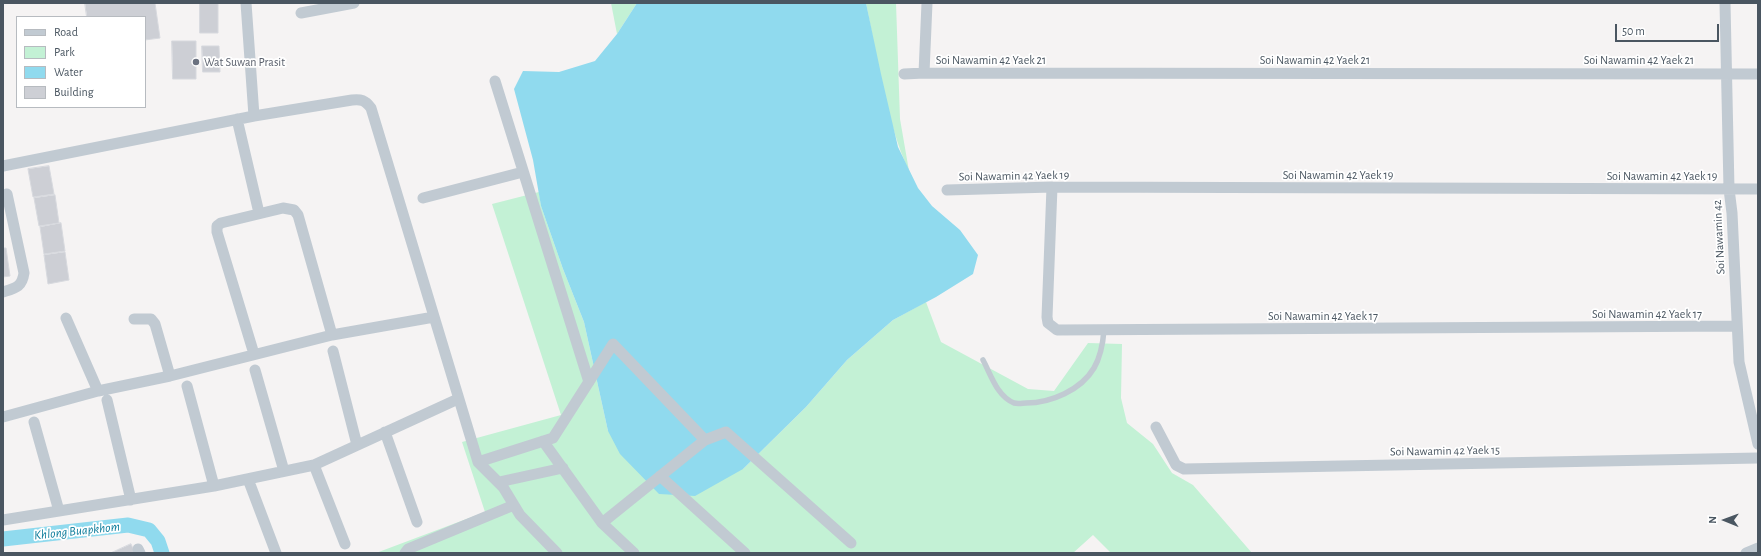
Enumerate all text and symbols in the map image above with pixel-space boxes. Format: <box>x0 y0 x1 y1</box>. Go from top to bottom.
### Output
legend <box>16 16 146 108</box>
scale bar <box>1617 16 1721 42</box>
text: 50 m <box>1622 25 1645 37</box>
text: Road <box>54 26 78 38</box>
text: Park <box>54 46 75 58</box>
street label: Soi Nawamin 42 Yaek 21 <box>936 53 1046 67</box>
street label: Soi Nawamin 42 Yaek 21 <box>1260 53 1370 67</box>
street label: Soi Nawamin 42 Yaek 21 <box>1584 53 1694 67</box>
place label: Wat Suwan Prasit <box>204 55 285 69</box>
marker: Wat Suwan Prasit <box>191 57 201 67</box>
text: Water <box>54 66 83 78</box>
text: Building <box>54 86 94 98</box>
street label: Soi Nawamin 42 Yaek 19 <box>959 168 1069 184</box>
street label: Soi Nawamin 42 Yaek 19 <box>1283 168 1393 182</box>
street label: Soi Nawamin 42 Yaek 19 <box>1607 169 1717 183</box>
street label: Soi Nawamin 42 <box>1710 199 1728 275</box>
street label: Soi Nawamin 42 Yaek 17 <box>1592 307 1702 321</box>
street label: Soi Nawamin 42 Yaek 17 <box>1268 309 1378 323</box>
street label: Soi Nawamin 42 Yaek 15 <box>1390 443 1500 459</box>
north arrow <box>1705 500 1745 540</box>
text: N <box>1707 516 1718 524</box>
water label: Khlong Buapkhom <box>33 519 121 543</box>

